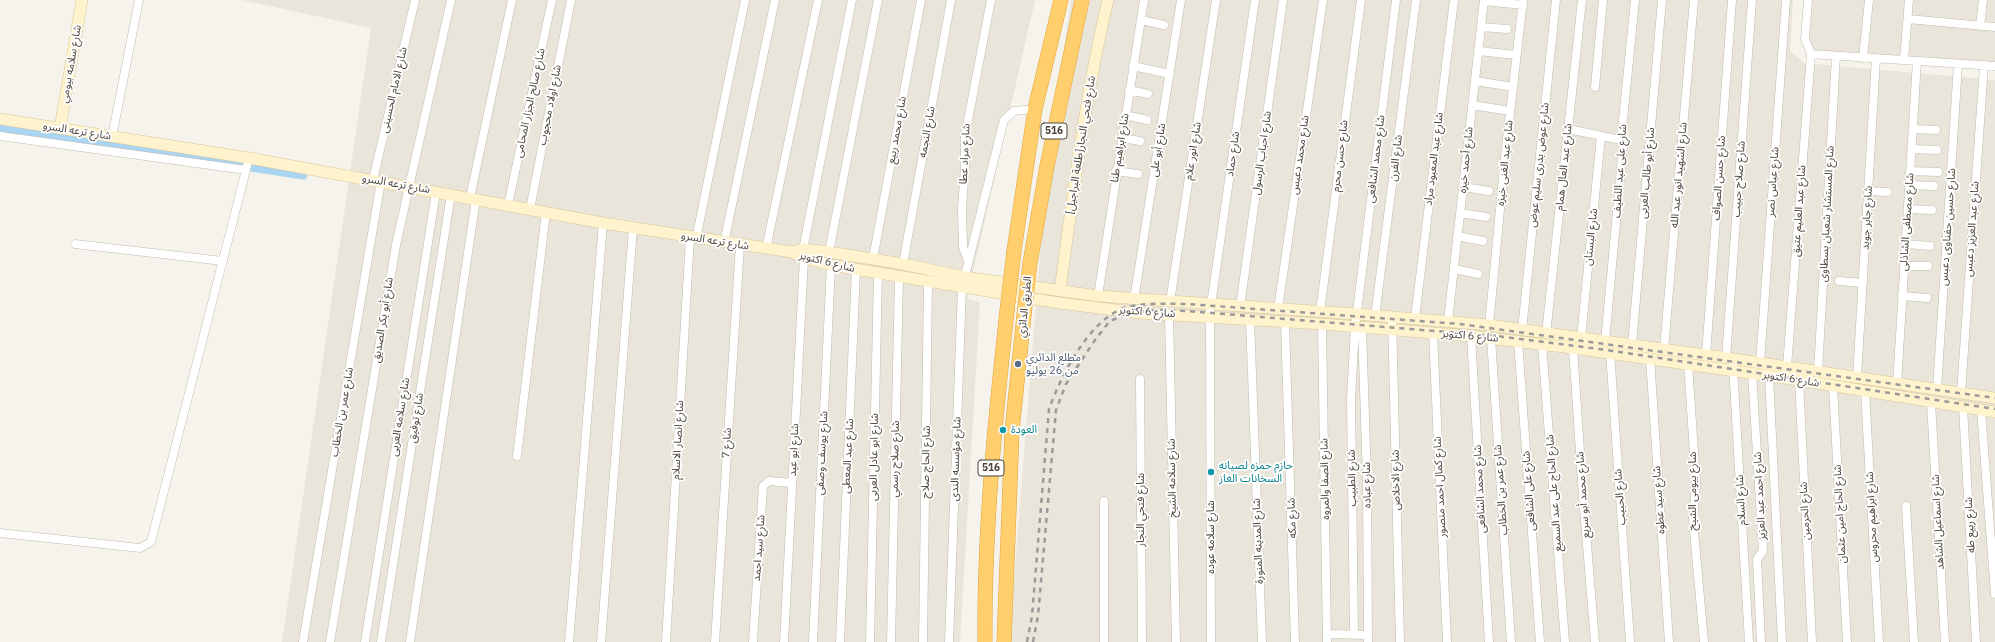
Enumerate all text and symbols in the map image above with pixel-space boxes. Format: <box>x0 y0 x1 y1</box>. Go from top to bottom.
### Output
street label: شارع سلامه بيومي <box>58 24 84 104</box>
street label: شارع الامام الحسينى <box>378 46 410 134</box>
street label: شارع صالح الجزار المحامى <box>512 47 548 159</box>
street label: شارع اولاد محجوب <box>536 64 564 146</box>
street label: شارع فتحي النجار[طلعة البراجيل] <box>1064 75 1098 215</box>
street label: شارع محمد ربيع <box>885 95 909 165</box>
street label: شارع عوض بدرى سليم عوض <box>1526 102 1552 228</box>
street label: شارع النجمه <box>916 105 938 159</box>
street label: شارع احباب الرسول <box>1250 110 1274 196</box>
street label: شارع ابراهيم طنا <box>1108 112 1132 184</box>
street label: شارع عبد المعبود مراد <box>1422 112 1446 206</box>
street label: شارع محمد دعبس <box>1288 114 1312 196</box>
street label: شارع محمد الشافعى <box>1364 114 1388 204</box>
street label: شارع ترعه السرو <box>42 119 112 143</box>
street label: شارع حسن محرم <box>1329 119 1351 193</box>
street label: شارع عبد الغنى خيزه <box>1494 119 1516 207</box>
street label: شارع انور علام <box>1182 121 1204 181</box>
street label: شارع الشهيد انور عبد الله <box>1668 121 1690 229</box>
street label: شارع أبو على <box>1147 122 1169 178</box>
street label: شارع مراد عطا <box>957 123 973 185</box>
road number: 516 <box>1041 123 1067 139</box>
street label: شارع عبد العال همام <box>1553 123 1575 211</box>
street label: شارع على عبد اللطيف <box>1610 124 1630 218</box>
street label: شارع أحمد خيزه <box>1456 126 1476 194</box>
street label: شارع أبو طالب العربى <box>1636 127 1658 219</box>
street label: شارع حماد <box>1223 131 1243 177</box>
street label: شارع الفرن <box>1387 134 1405 182</box>
street label: شارع حسن الصواف <box>1709 135 1729 221</box>
street label: شارع صلاح حبيب <box>1730 140 1748 218</box>
street label: شارع المستشار شعبان بسطاوى <box>1817 145 1837 283</box>
street label: شارع عباس نصر <box>1764 147 1782 217</box>
street label: شارع عبد العليم عتيق <box>1789 165 1809 257</box>
street label: شارع حسين حفناوى دعبس <box>1937 168 1959 286</box>
street label: شارع ترعه السرو <box>361 172 431 196</box>
street label: شارع مصطفى الشاذلى <box>1897 172 1917 272</box>
street label: شارع عبد العزيز دعبس <box>1962 181 1982 277</box>
street label: شارع جابر جويد <box>1859 185 1875 251</box>
street label: شارع البستان <box>1581 208 1601 266</box>
street label: شارع ترعه السرو <box>680 229 750 253</box>
street label: شارع 6 اكتوبر <box>798 249 856 275</box>
street label: شارع أبو بكر الصديق <box>370 276 396 364</box>
street label: الطريق الدائري <box>1015 276 1035 338</box>
street label: شارع 6 اكتوبر <box>1118 303 1176 321</box>
street label: شارع 6 اكتوبر <box>1441 327 1499 345</box>
place label: مطلع الدائري من 26 يوليو <box>1026 351 1081 377</box>
marker: مطلع الدائري من 26 يوليو <box>1013 359 1023 369</box>
street label: شارع عمر بن الخطاب <box>328 366 356 458</box>
street label: شارع 6 اكتوبر <box>1762 368 1820 390</box>
street label: شارع سلامه العربى <box>387 377 413 457</box>
street label: شارع توفيق <box>406 392 426 444</box>
street label: شارع انصار الاسلام <box>669 400 687 480</box>
street label: شارع يوسف وصفى <box>813 411 831 495</box>
street label: شارع ابو عادل العربى <box>867 413 881 501</box>
street label: شارع مؤسسه الندى <box>948 417 964 501</box>
street label: شارع عبد المعطى <box>839 418 857 494</box>
street label: شارع صلاح رسمي <box>888 420 902 498</box>
street label: شارع ابو عيد <box>786 423 802 477</box>
place label: العودة <box>1011 423 1037 437</box>
street label: شارع الحاج صلاح <box>919 425 933 499</box>
marker: العودة <box>998 425 1008 435</box>
street label: شارع 7 <box>720 427 734 459</box>
street label: شارع الحاج على عبد السميع <box>1543 434 1565 552</box>
street label: شارع كمال احمد منصور <box>1431 436 1449 538</box>
street label: شارع سلامه الشيخ <box>1165 438 1179 518</box>
street label: شارع الصفا والمروه <box>1318 438 1332 520</box>
street label: شارع عمر بن الخطاب <box>1491 444 1511 536</box>
street label: شارع محمد الشافعى <box>1471 445 1489 533</box>
street label: شارع الطبيب <box>1345 449 1359 507</box>
street label: شارع الاخلاص <box>1389 450 1403 510</box>
street label: شارع على الشافعى <box>1520 450 1538 532</box>
street label: شارع محمد أبو سريع <box>1573 451 1593 539</box>
street label: شارع احمد عبد العزيز <box>1751 451 1769 541</box>
street label: شارع بيومى الشيخ <box>1686 452 1700 530</box>
place label: حازم حمزه لصيانه السخانات الغاز <box>1219 459 1293 485</box>
road number: 516 <box>978 460 1004 476</box>
street label: شارع عباده <box>1360 462 1374 508</box>
street label: شارع الحاج امين عثمان <box>1831 464 1849 564</box>
street label: شارع سيد عطوه <box>1650 466 1668 534</box>
marker: حازم حمزه لصيانه السخانات الغاز <box>1206 467 1216 477</box>
street label: شارع الحبيب <box>1611 468 1629 526</box>
street label: شارع ابراهيم محروس <box>1863 471 1881 563</box>
street label: شارع فتحي النجار <box>1134 473 1148 547</box>
street label: شارع السلام <box>1733 474 1749 526</box>
street label: شارع اسماعيل الشاهد <box>1929 474 1947 570</box>
street label: شارع الحرمين <box>1797 482 1813 540</box>
street label: شارع مكه <box>1285 497 1299 539</box>
street label: شارع ربيع طه <box>1962 497 1978 553</box>
street label: شارع المدينه المنورة <box>1250 498 1266 584</box>
street label: شارع سلامه عوده <box>1204 500 1218 574</box>
street label: شارع سيد احمد <box>750 514 768 582</box>

